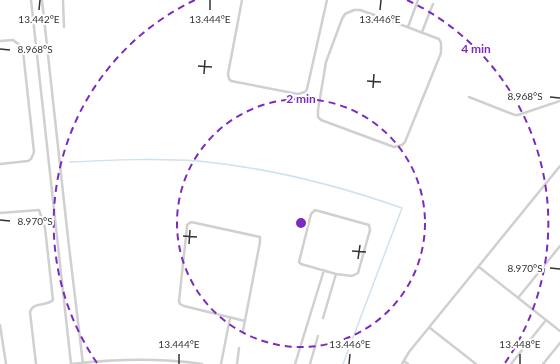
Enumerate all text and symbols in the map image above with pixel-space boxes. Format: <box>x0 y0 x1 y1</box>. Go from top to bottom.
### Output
text: 13.442°E <box>18 13 60 25</box>
text: 13.444°E <box>189 13 231 25</box>
text: 13.446°E <box>359 13 401 25</box>
text: 4 min <box>461 41 491 56</box>
text: 8.968°S <box>17 43 53 55</box>
text: 8.968°S <box>507 90 543 102</box>
text: 2 min <box>286 91 316 106</box>
text: 8.970°S <box>17 215 53 227</box>
centre of rings <box>294 216 308 230</box>
text: 8.970°S <box>507 262 543 274</box>
text: 13.444°E <box>158 338 200 350</box>
text: 13.446°E <box>329 338 371 350</box>
text: 13.448°E <box>499 338 541 350</box>

